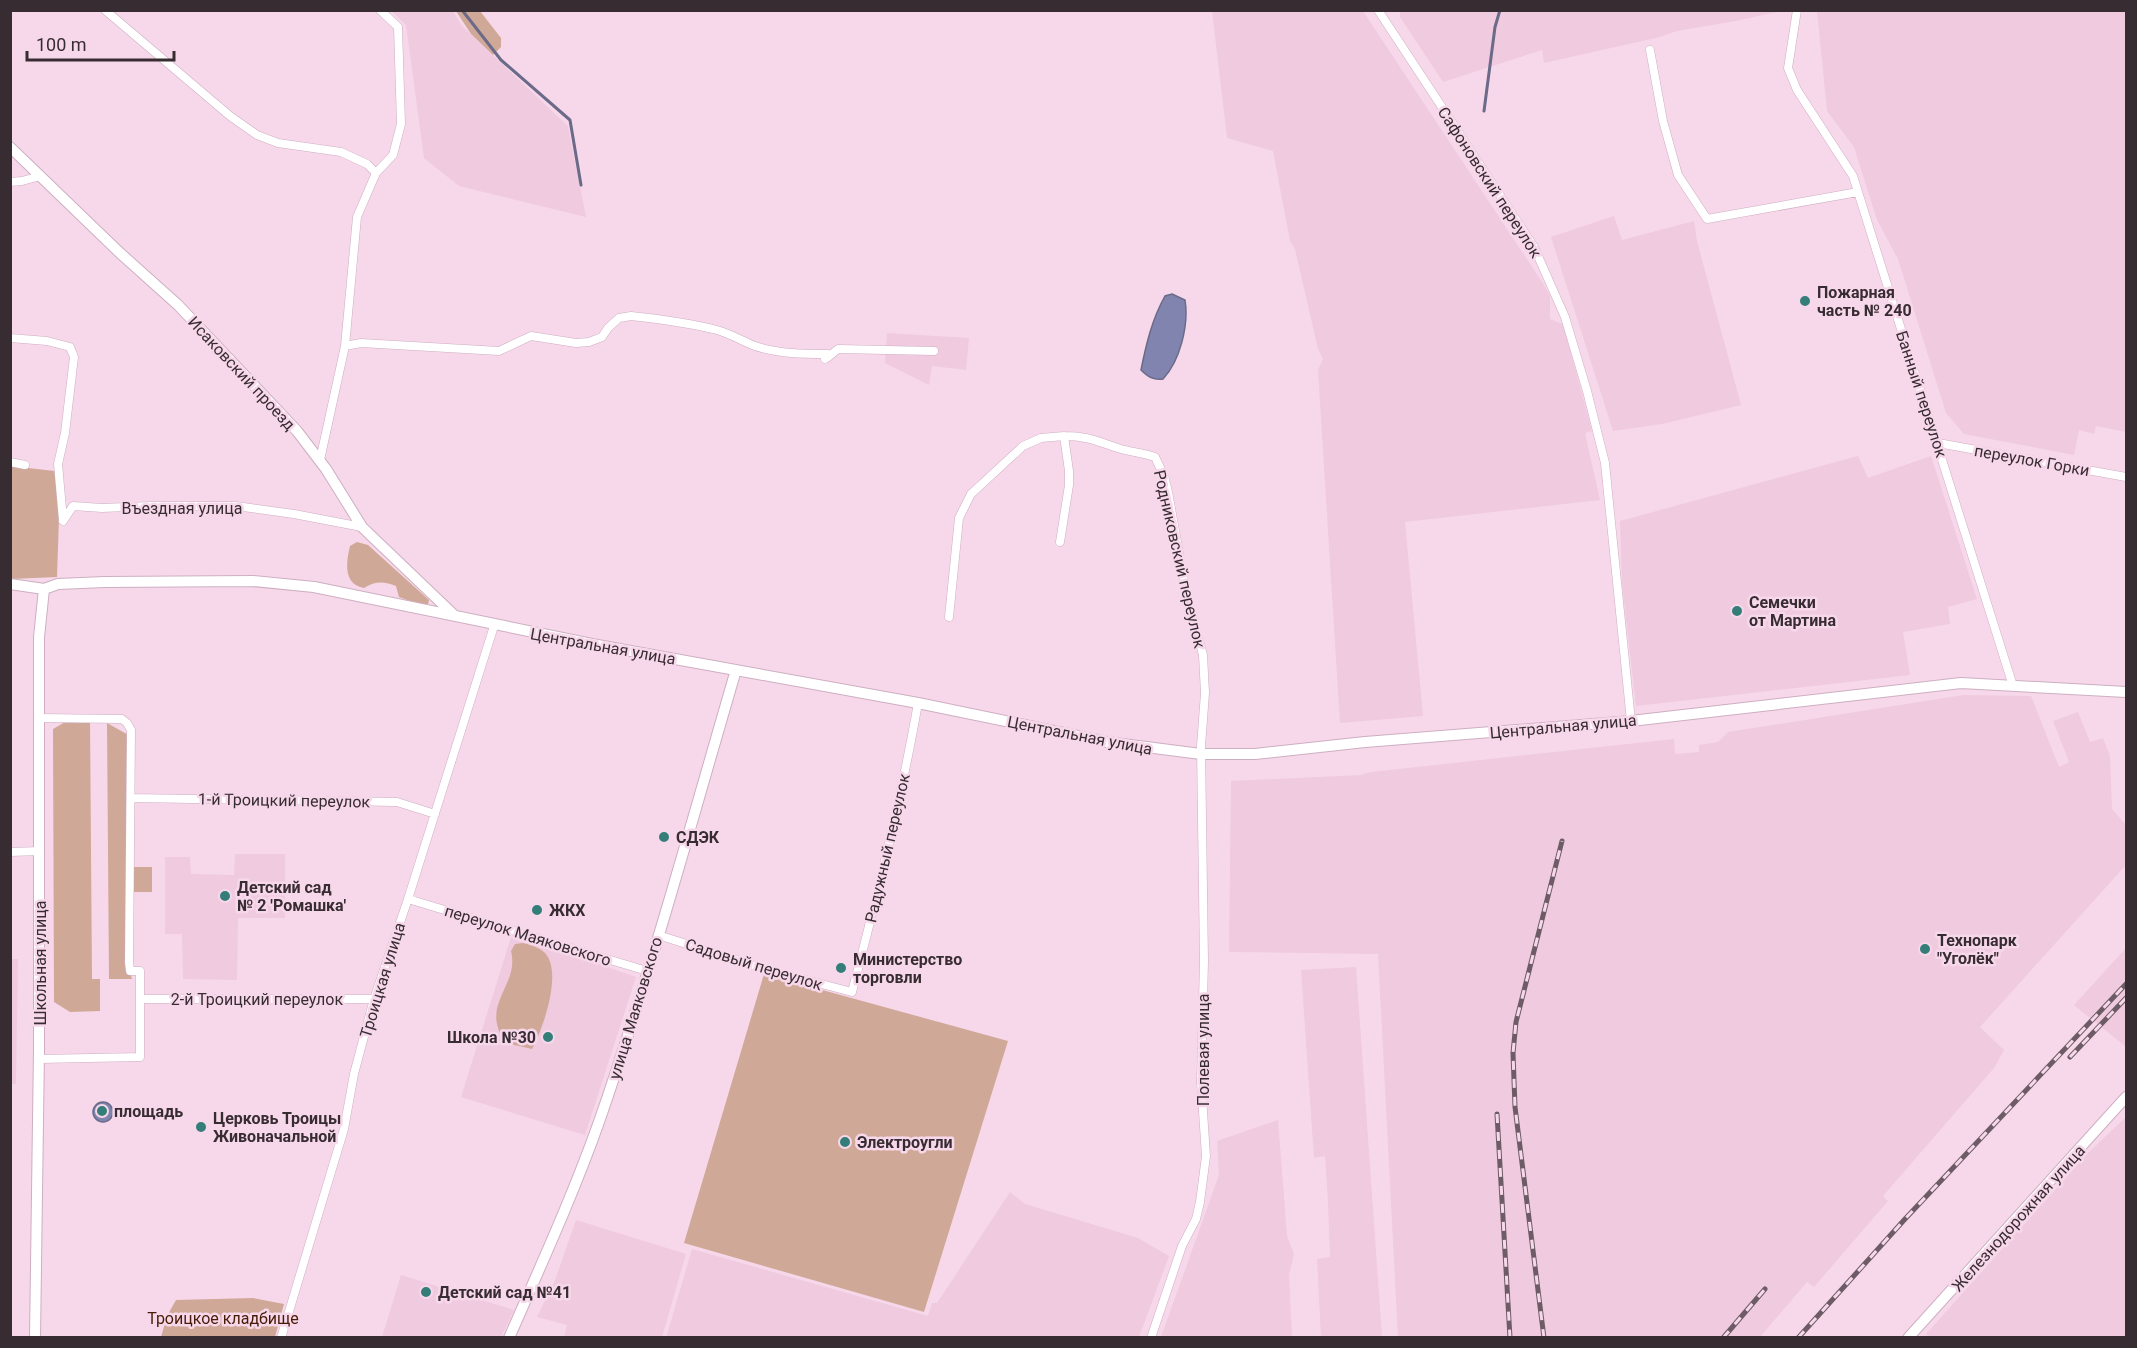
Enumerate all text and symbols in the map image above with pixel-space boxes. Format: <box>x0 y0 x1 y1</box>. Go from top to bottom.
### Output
scale bar <box>27 24 174 62</box>
text: 100 m <box>36 34 87 55</box>
street label: Сафоновский переулок <box>1434 103 1546 262</box>
place label: Пожарная часть № 240 <box>1817 283 1912 320</box>
marker: Пожарная часть № 240 <box>1798 294 1812 308</box>
street label: Исаковский проезд <box>184 313 299 434</box>
street label: Банный переулок <box>1892 328 1951 460</box>
street label: переулок Горки <box>1973 441 2091 480</box>
street label: Родниковский переулок <box>1150 468 1209 650</box>
street label: Въездная улица <box>122 499 242 518</box>
place label: Семечки от Мартина <box>1749 593 1836 630</box>
marker: Семечки от Мартина <box>1730 604 1744 618</box>
street label: Центральная улица <box>529 624 677 669</box>
street label: Центральная улица <box>1489 711 1637 742</box>
street label: Центральная улица <box>1006 712 1154 759</box>
street label: Радужный переулок <box>861 771 914 924</box>
street label: 1-й Троицкий переулок <box>198 789 371 812</box>
place label: СДЭК <box>676 828 720 847</box>
marker: СДЭК <box>657 830 671 844</box>
place label: Детский сад № 2 'Ромашка' <box>237 878 346 915</box>
marker: Детский сад № 2 'Ромашка' <box>218 889 232 903</box>
street label: Школьная улица <box>31 900 50 1026</box>
street label: переулок Маяковского <box>442 901 613 970</box>
place label: ЖКХ <box>549 901 585 920</box>
marker: ЖКХ <box>530 903 544 917</box>
street label: Троицкая улица <box>356 920 409 1040</box>
place label: Технопарк "Уголёк" <box>1937 931 2018 968</box>
street label: улица Маяковского <box>605 935 666 1082</box>
street label: Садовый переулок <box>683 935 825 994</box>
marker: Технопарк "Уголёк" <box>1918 942 1932 956</box>
place label: Министерство торговли <box>853 950 962 987</box>
marker: Министерство торговли <box>834 961 848 975</box>
street label: 2-й Троицкий переулок <box>171 990 343 1009</box>
street label: Полевая улица <box>1194 994 1213 1106</box>
place label: Школа №30 <box>447 1028 536 1047</box>
marker: Школа №30 <box>541 1030 555 1044</box>
place label: площадь <box>114 1102 183 1121</box>
marker: площадь <box>95 1104 109 1118</box>
place label: Церковь Троицы Живоначальной <box>213 1109 341 1146</box>
marker: Церковь Троицы Живоначальной <box>194 1120 208 1134</box>
place label: Электроугли <box>857 1133 953 1152</box>
marker: Электроугли <box>838 1135 852 1149</box>
street label: Железнодорожная улица <box>1948 1141 2089 1295</box>
place label: Детский сад №41 <box>438 1283 571 1302</box>
marker: Детский сад №41 <box>419 1285 433 1299</box>
park label: Троицкое кладбище <box>147 1309 299 1328</box>

